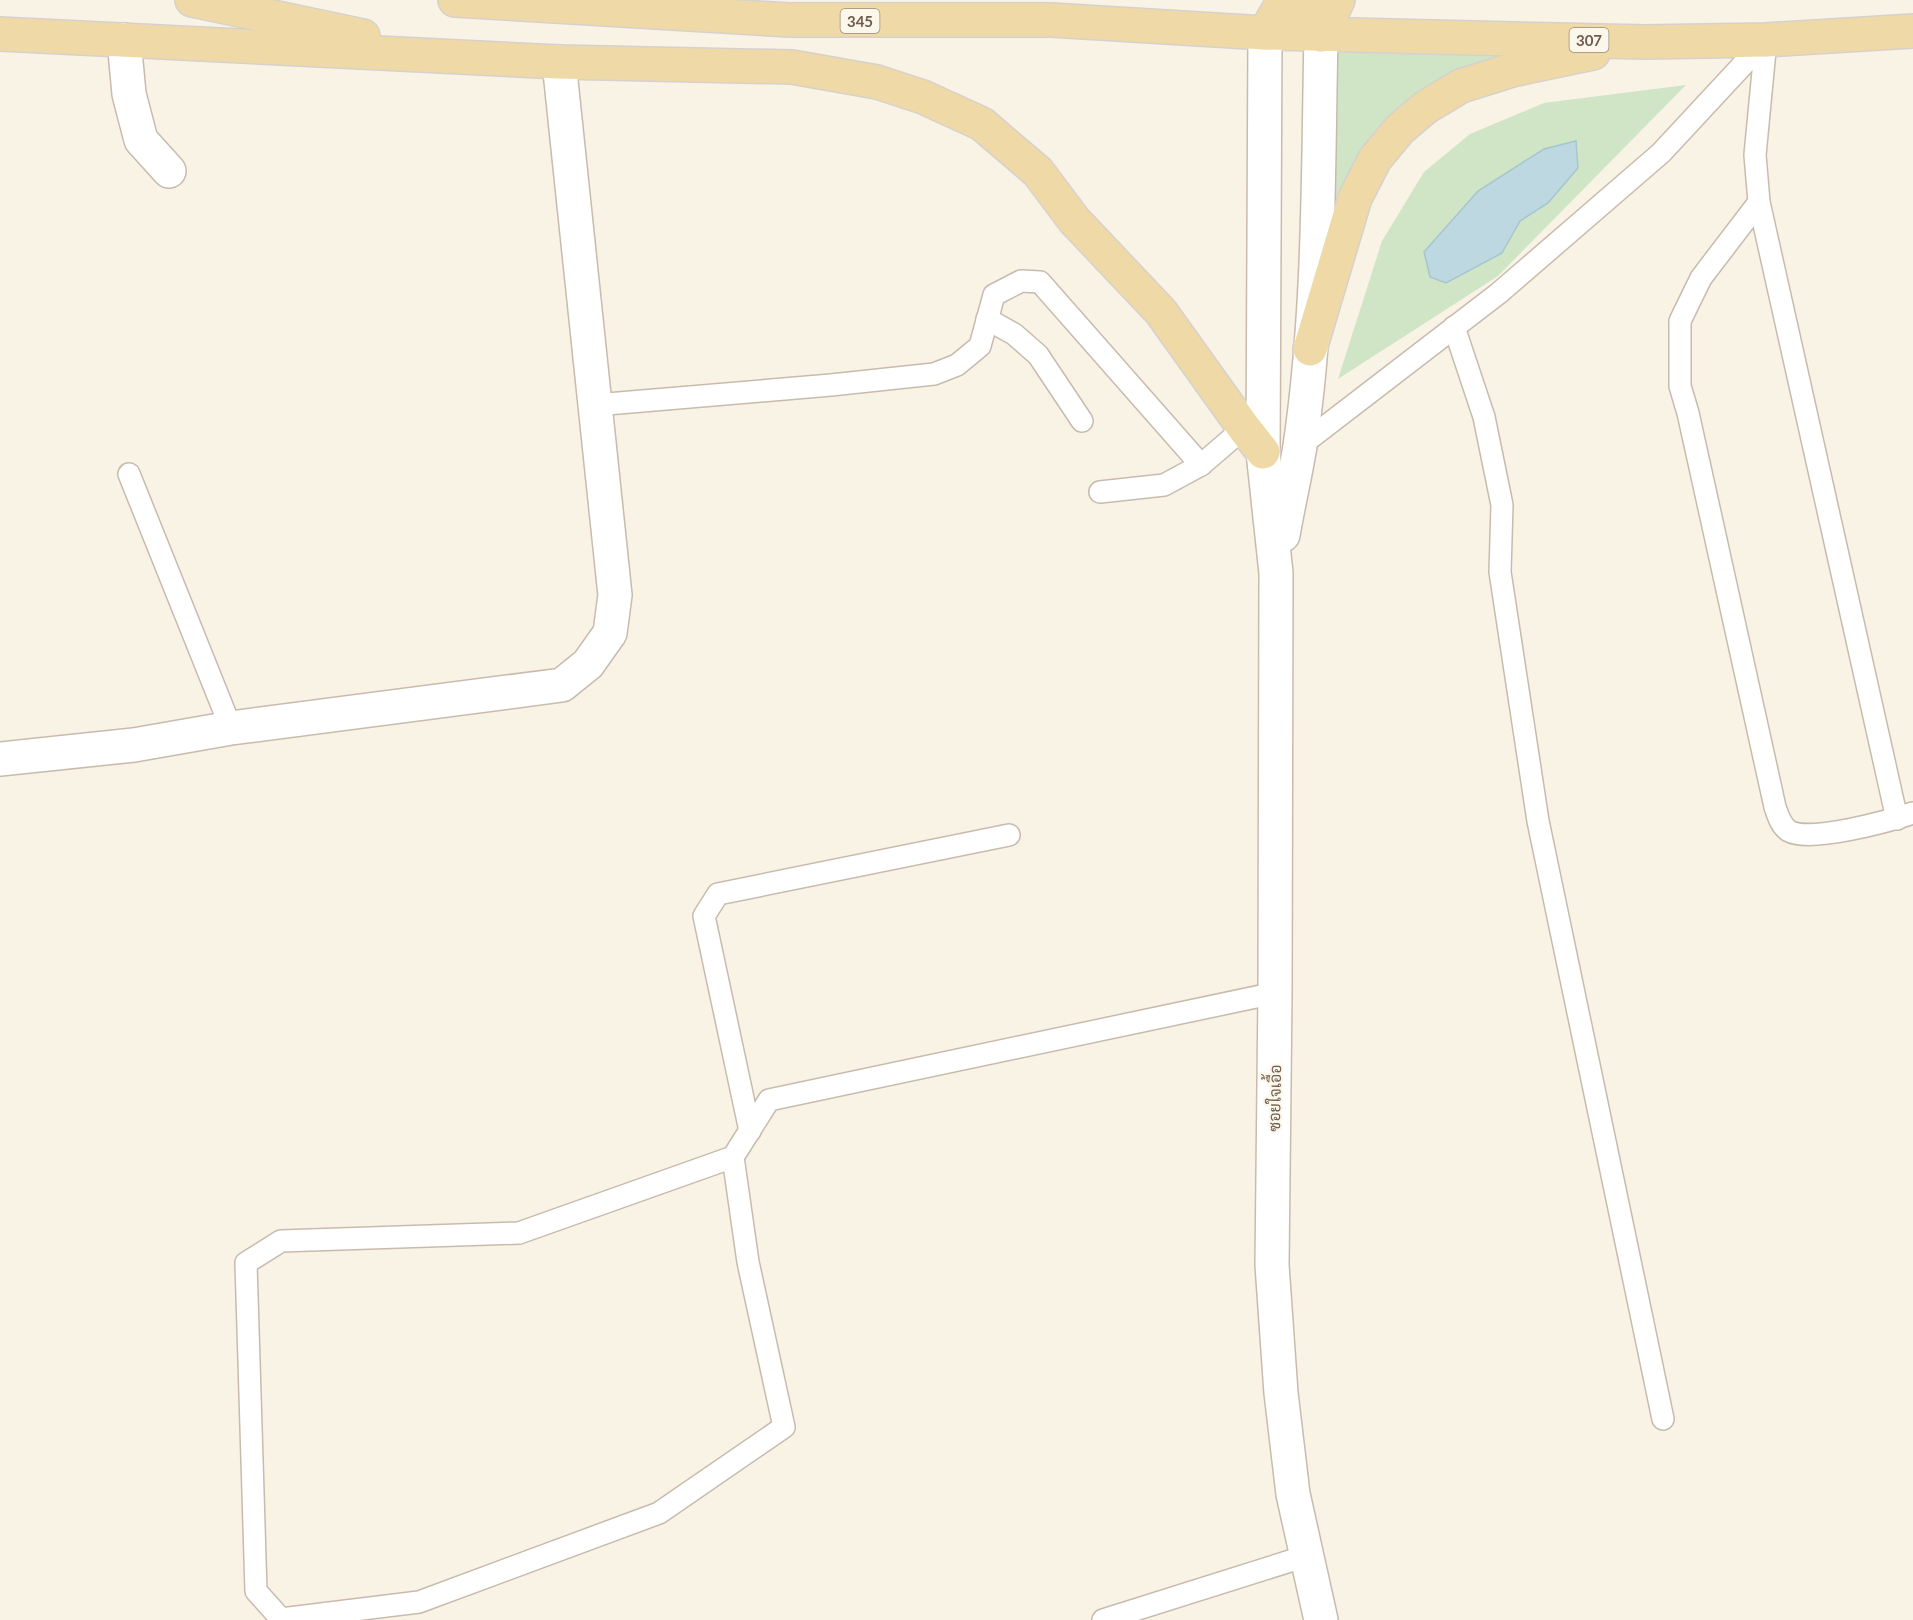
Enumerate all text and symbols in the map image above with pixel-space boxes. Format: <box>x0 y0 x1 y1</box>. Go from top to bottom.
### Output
road number: 345 <box>840 9 880 33</box>
road number: 307 <box>1570 28 1608 52</box>
street label: ซอยใจเอื้อ <box>1260 1064 1284 1132</box>

